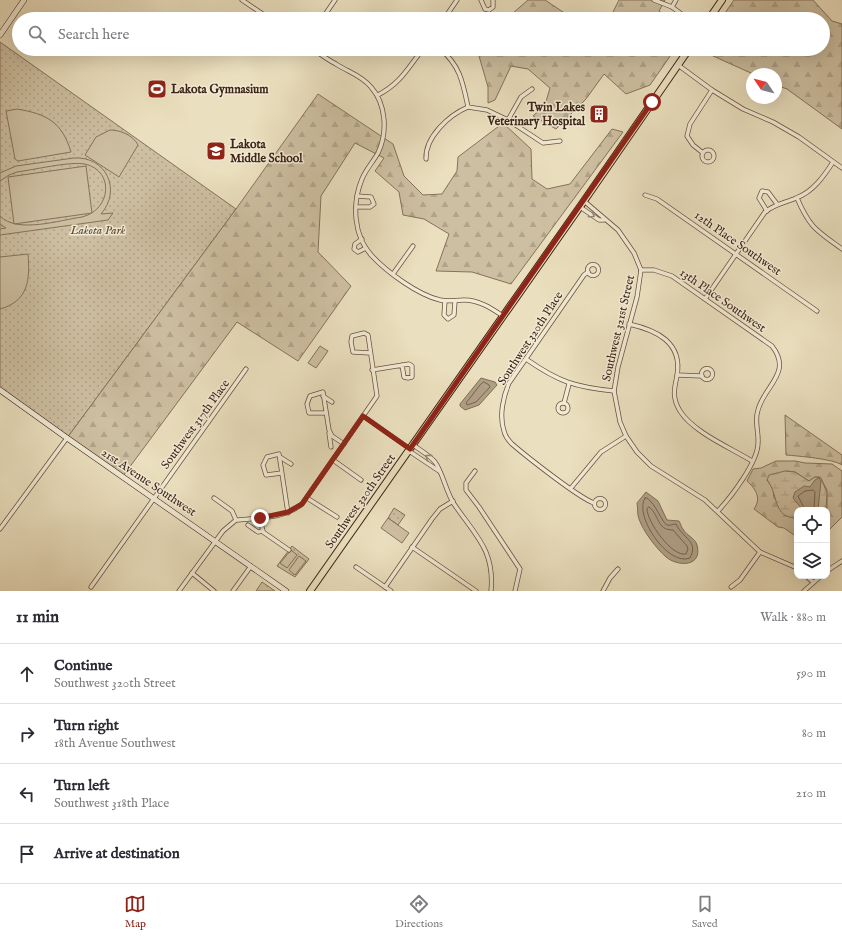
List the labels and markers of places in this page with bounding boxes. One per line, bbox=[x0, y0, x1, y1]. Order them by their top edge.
sports icon: Lakota Gymnasium bbox=[146, 78, 168, 100]
place label: Lakota Gymnasium bbox=[170, 82, 269, 98]
place label: Twin Lakes Veterinary Hospital bbox=[486, 100, 586, 130]
building icon: Twin Lakes Veterinary Hospital bbox=[588, 103, 610, 125]
place label: Lakota Middle School bbox=[229, 137, 303, 166]
school or university icon: Lakota Middle School bbox=[205, 140, 227, 162]

